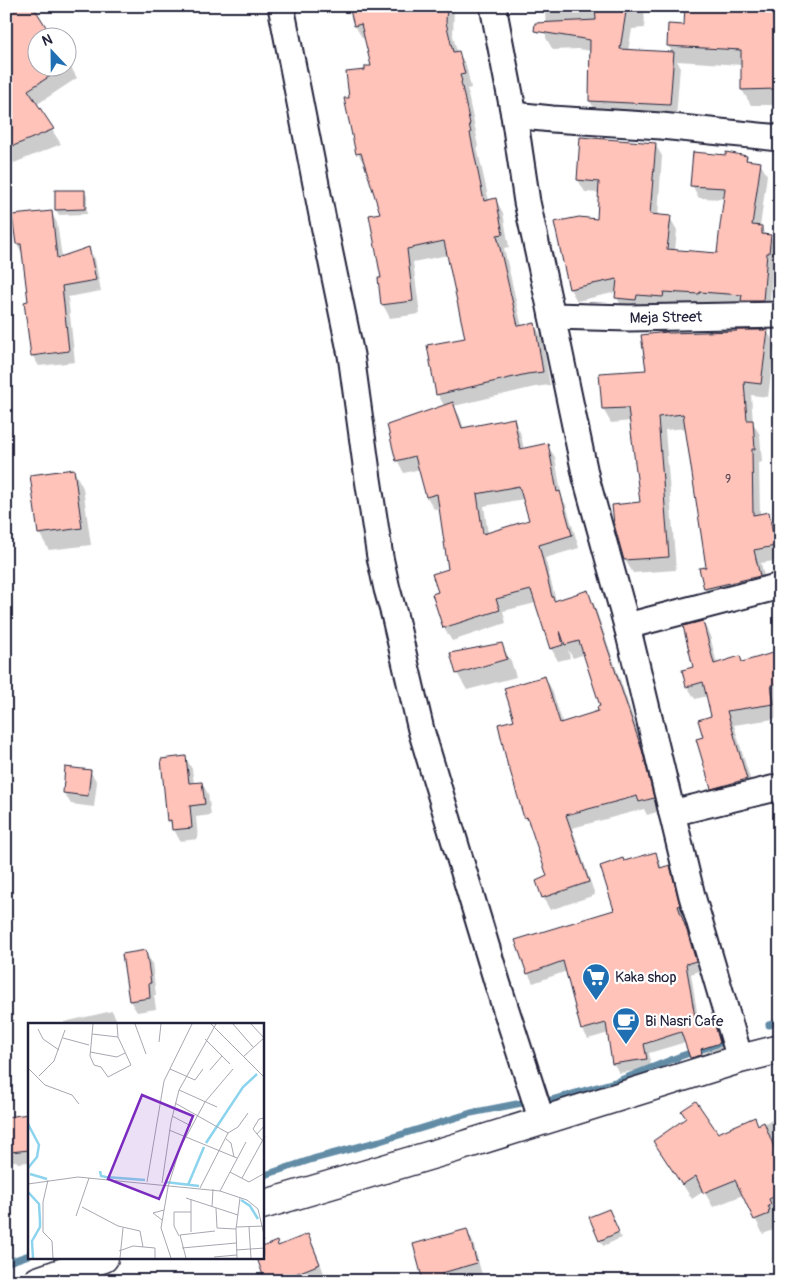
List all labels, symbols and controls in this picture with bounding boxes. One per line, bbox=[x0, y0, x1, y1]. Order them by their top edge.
north arrow bbox=[28, 28, 78, 78]
text: N bbox=[40, 31, 55, 50]
street label: Meja Street bbox=[629, 307, 703, 327]
house number: 9 bbox=[725, 472, 731, 487]
supermarket icon: Kaka shop bbox=[581, 962, 611, 1001]
place label: Kaka shop bbox=[615, 968, 677, 987]
cafe icon: Bi Nasri Cafe bbox=[611, 1006, 641, 1045]
place label: Bi Nasri Cafe bbox=[645, 1012, 724, 1031]
inset map bbox=[28, 1023, 264, 1260]

